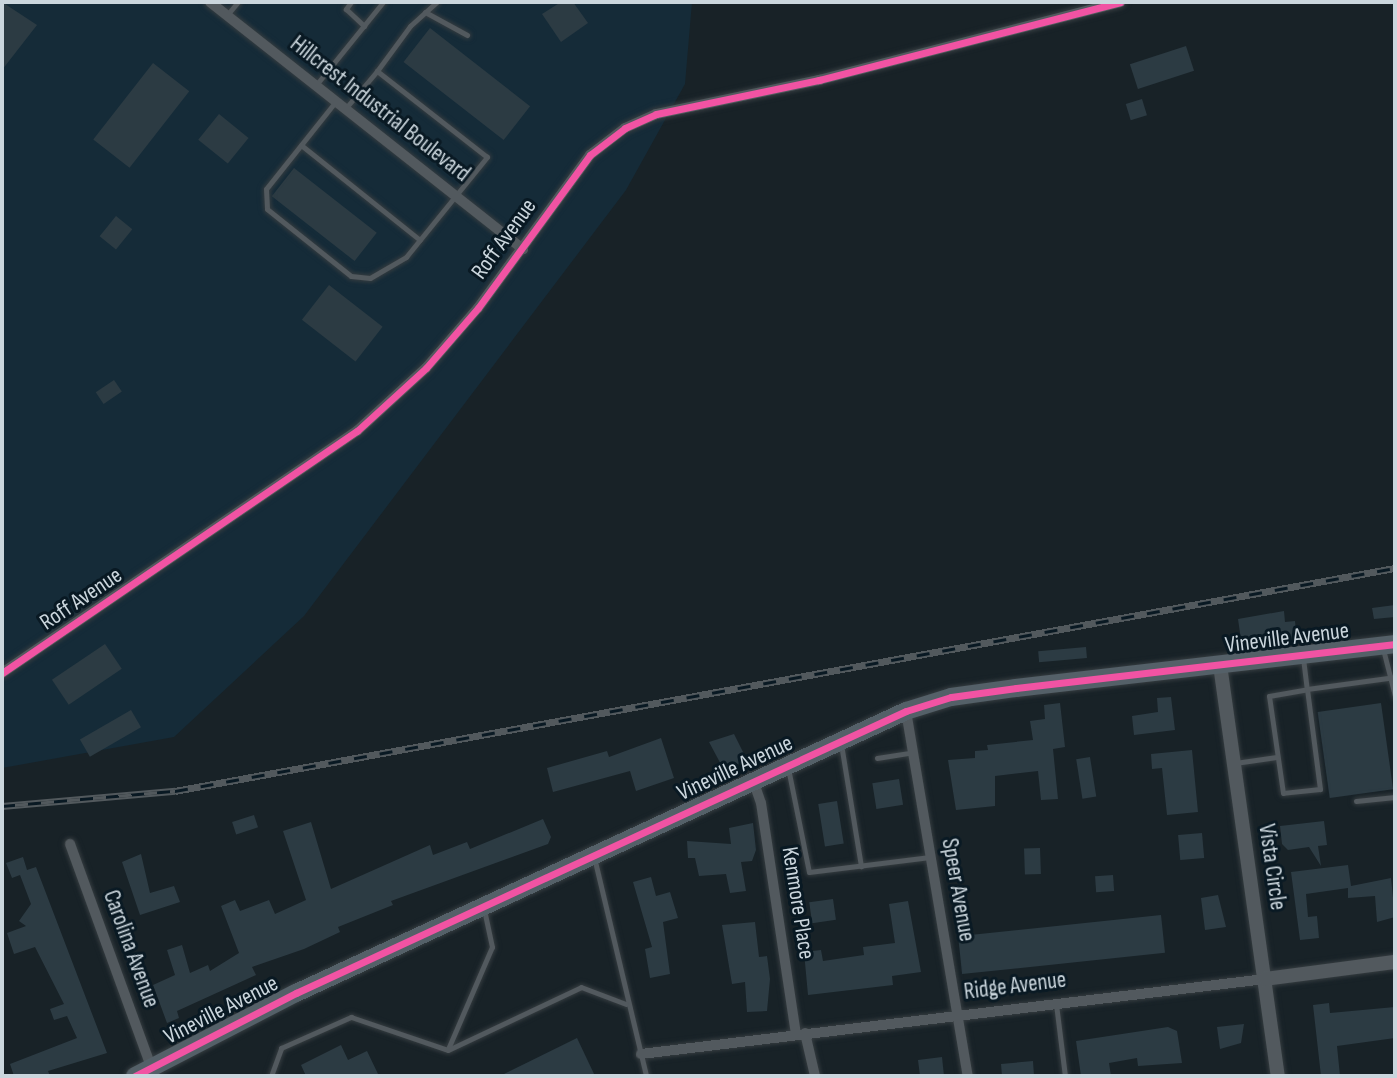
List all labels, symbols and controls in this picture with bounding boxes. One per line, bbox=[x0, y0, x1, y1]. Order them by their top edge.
street label: Hillcrest Industrial Boulevard bbox=[285, 30, 475, 188]
street label: Roff Avenue bbox=[466, 193, 542, 285]
street label: Roff Avenue bbox=[35, 562, 127, 636]
street label: Vineville Avenue bbox=[1224, 617, 1350, 659]
street label: Vineville Avenue bbox=[673, 729, 797, 807]
street label: Vista Circle bbox=[1252, 822, 1292, 912]
street label: Speer Avenue bbox=[935, 836, 981, 944]
street label: Kenmore Place bbox=[775, 845, 821, 961]
street label: Carolina Avenue bbox=[97, 886, 165, 1012]
street label: Ridge Avenue bbox=[962, 966, 1068, 1006]
street label: Vineville Avenue bbox=[159, 969, 283, 1051]

